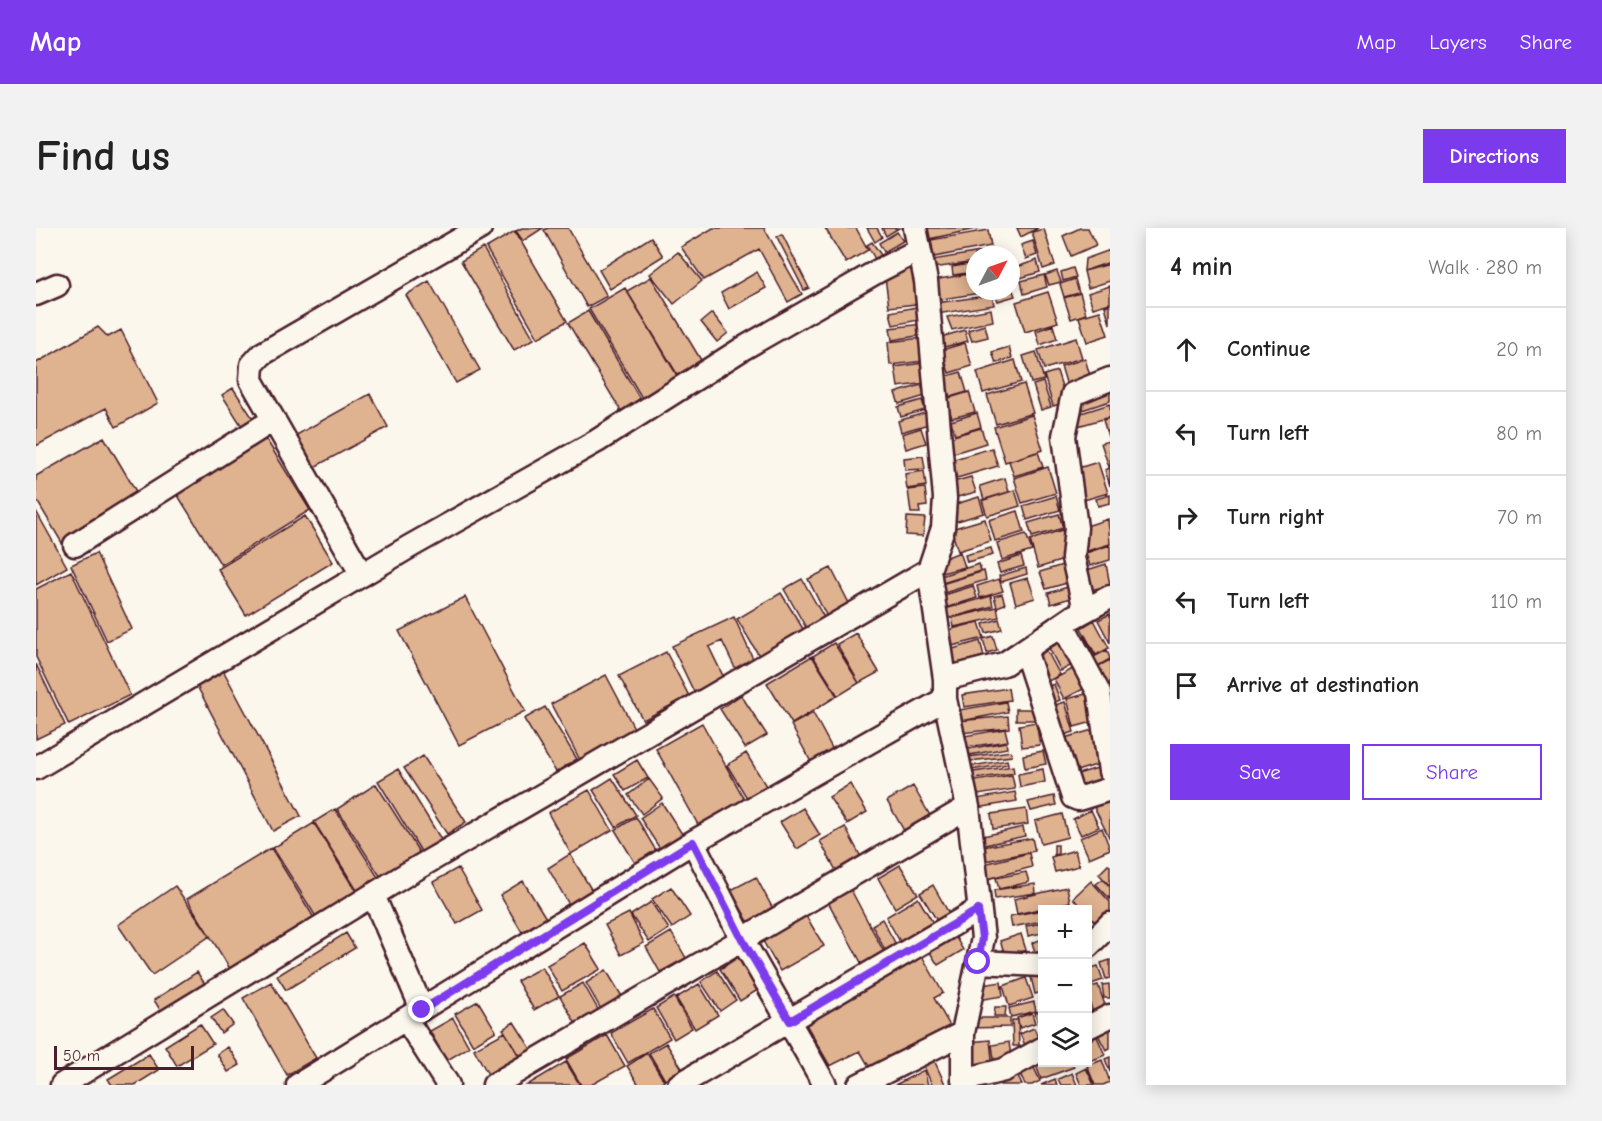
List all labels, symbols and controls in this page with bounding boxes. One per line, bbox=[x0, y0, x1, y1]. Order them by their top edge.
text: Map bbox=[30, 26, 81, 58]
text: Map bbox=[1357, 30, 1396, 54]
text: Layers bbox=[1429, 30, 1487, 54]
text: Share bbox=[1520, 30, 1572, 54]
button: Directions bbox=[1423, 129, 1566, 183]
text: Find us bbox=[36, 132, 170, 181]
north arrow bbox=[966, 246, 1020, 300]
text: 4 min bbox=[1170, 252, 1233, 282]
text: Walk · 280 m bbox=[1429, 256, 1542, 279]
icon: ahead bbox=[1170, 333, 1203, 366]
text: Continue bbox=[1227, 336, 1310, 362]
text: 20 m bbox=[1496, 338, 1542, 361]
icon: left bbox=[1170, 417, 1203, 450]
text: Turn left bbox=[1227, 420, 1309, 446]
text: 80 m bbox=[1496, 422, 1542, 445]
icon: right bbox=[1170, 501, 1203, 534]
text: Turn right bbox=[1227, 504, 1324, 530]
text: 70 m bbox=[1497, 506, 1542, 529]
icon: left bbox=[1170, 585, 1203, 618]
text: Turn left bbox=[1227, 588, 1309, 614]
text: 110 m bbox=[1491, 590, 1542, 613]
icon: arrive bbox=[1170, 669, 1203, 702]
text: Arrive at destination bbox=[1227, 672, 1419, 698]
button: Save bbox=[1170, 744, 1350, 800]
button: Share bbox=[1362, 744, 1542, 800]
map controls bbox=[1038, 905, 1092, 1067]
button: + bbox=[1038, 905, 1092, 959]
route start bbox=[964, 948, 990, 974]
button: − bbox=[1038, 959, 1092, 1013]
route end bbox=[408, 996, 434, 1022]
button: layers bbox=[1038, 1013, 1092, 1067]
scale bar bbox=[54, 1043, 194, 1070]
text: 50 m bbox=[63, 1047, 100, 1065]

